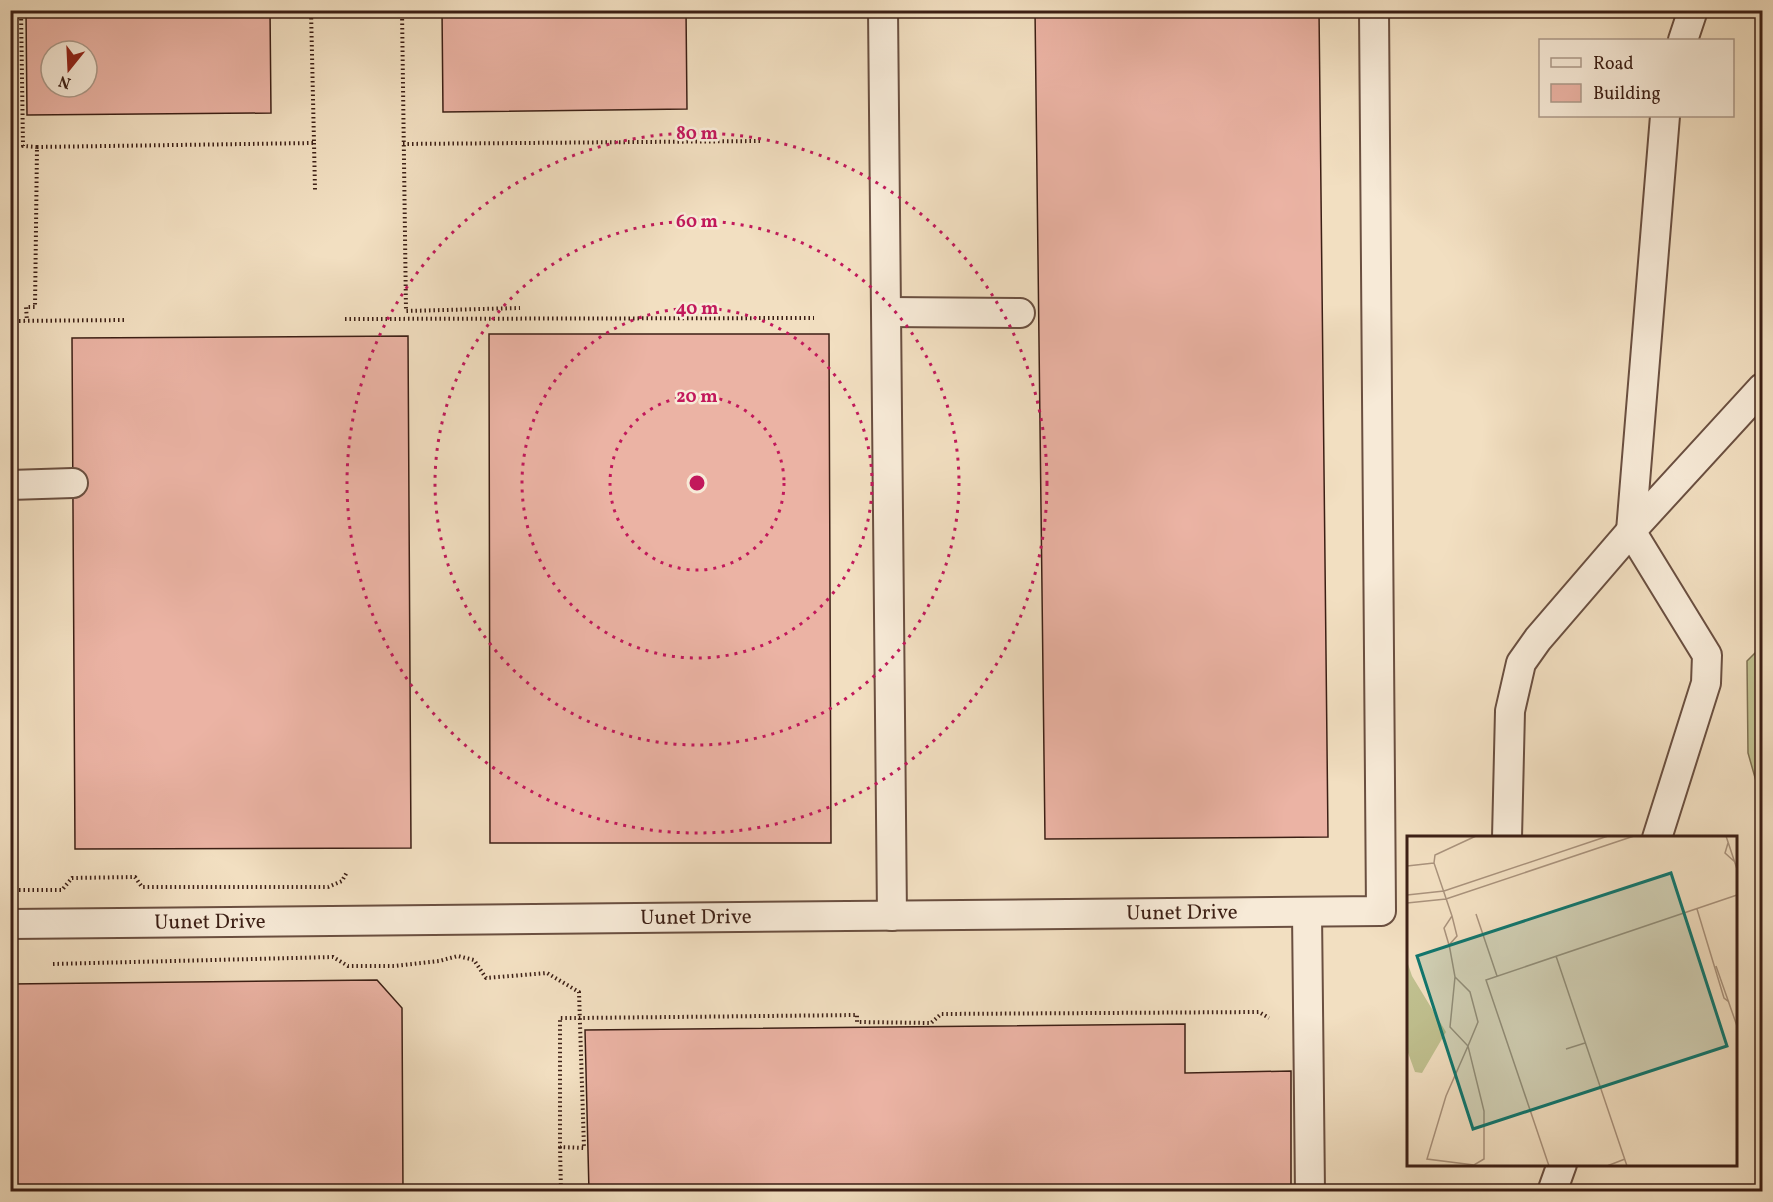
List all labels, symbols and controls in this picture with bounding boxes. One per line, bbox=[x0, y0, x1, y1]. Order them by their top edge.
north arrow bbox=[39, 39, 99, 99]
legend bbox=[1539, 39, 1734, 117]
text: Road bbox=[1593, 52, 1634, 77]
text: N bbox=[56, 69, 74, 94]
text: Building bbox=[1593, 82, 1661, 107]
text: 80 m bbox=[676, 122, 718, 147]
text: 60 m bbox=[676, 210, 718, 235]
text: 40 m bbox=[676, 297, 718, 322]
text: 20 m bbox=[676, 385, 718, 410]
centre of rings bbox=[687, 473, 707, 493]
inset map bbox=[1407, 836, 1737, 1166]
street label: Uunet Drive bbox=[1126, 898, 1238, 928]
street label: Uunet Drive bbox=[640, 902, 752, 933]
street label: Uunet Drive bbox=[154, 907, 266, 937]

